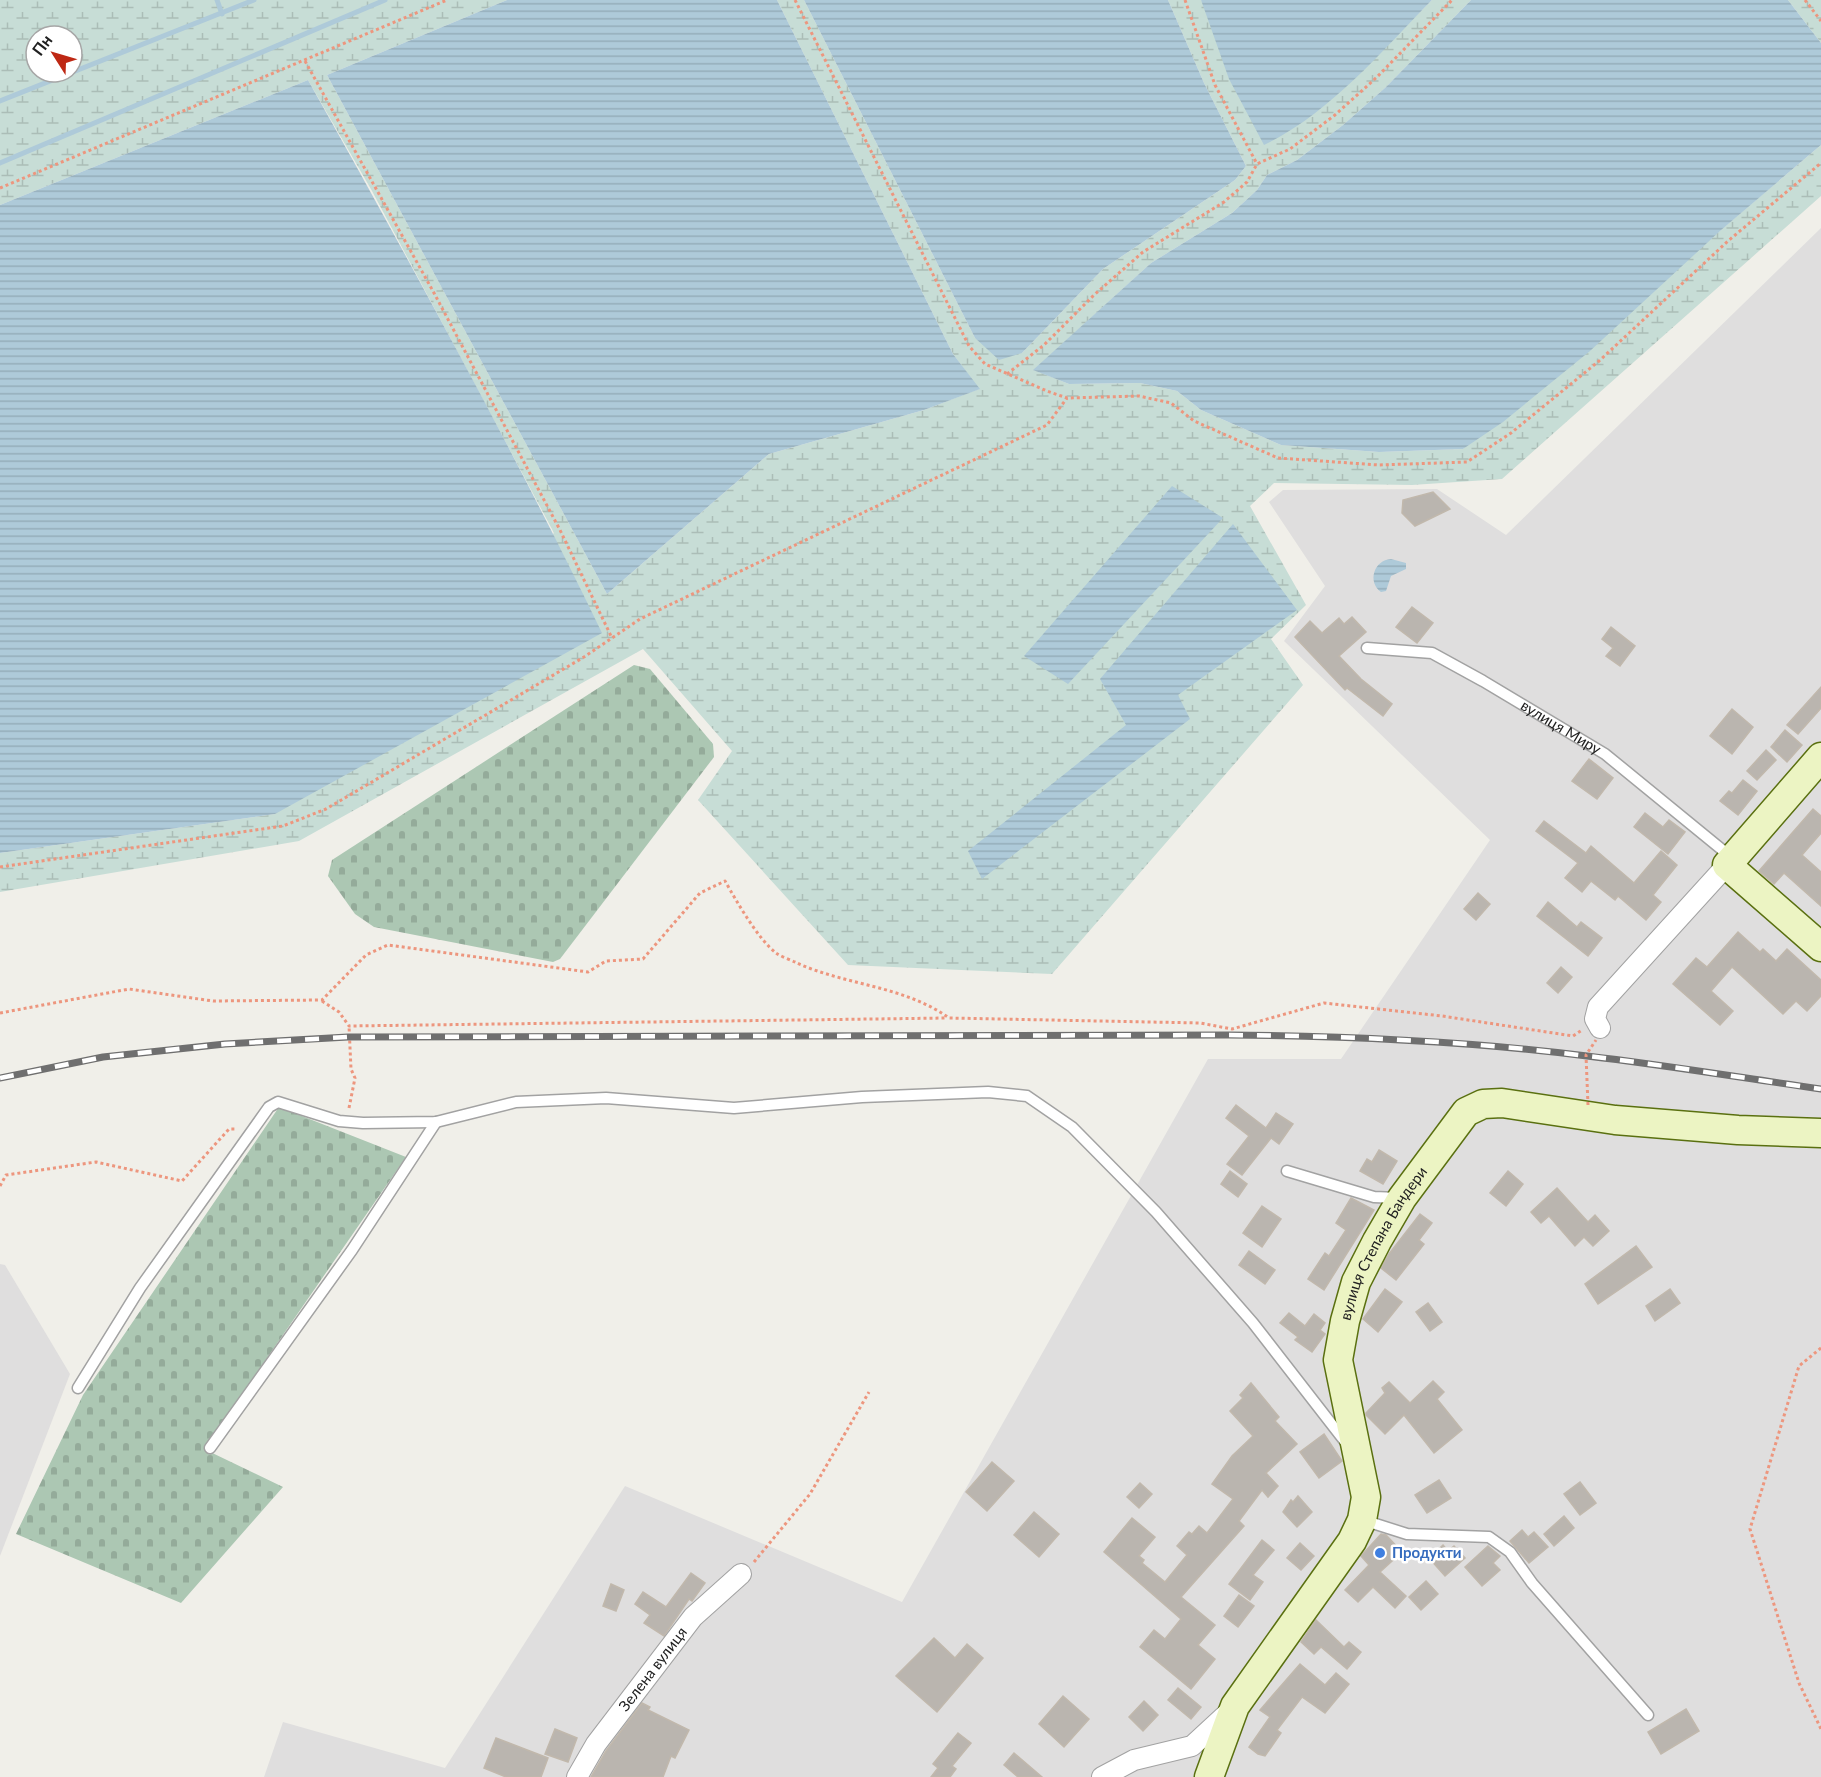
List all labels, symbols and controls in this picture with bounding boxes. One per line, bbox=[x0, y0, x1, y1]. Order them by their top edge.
north arrow bbox=[24, 24, 84, 84]
text: Пн bbox=[28, 31, 56, 59]
street label: вулиця Миру bbox=[1518, 696, 1605, 758]
street label: вулиця Степана Бандери bbox=[1336, 1163, 1430, 1322]
place label: Продукти bbox=[1392, 1543, 1462, 1561]
marker: Продукти bbox=[1373, 1546, 1387, 1560]
street label: Зелена вулиця bbox=[614, 1623, 690, 1714]

